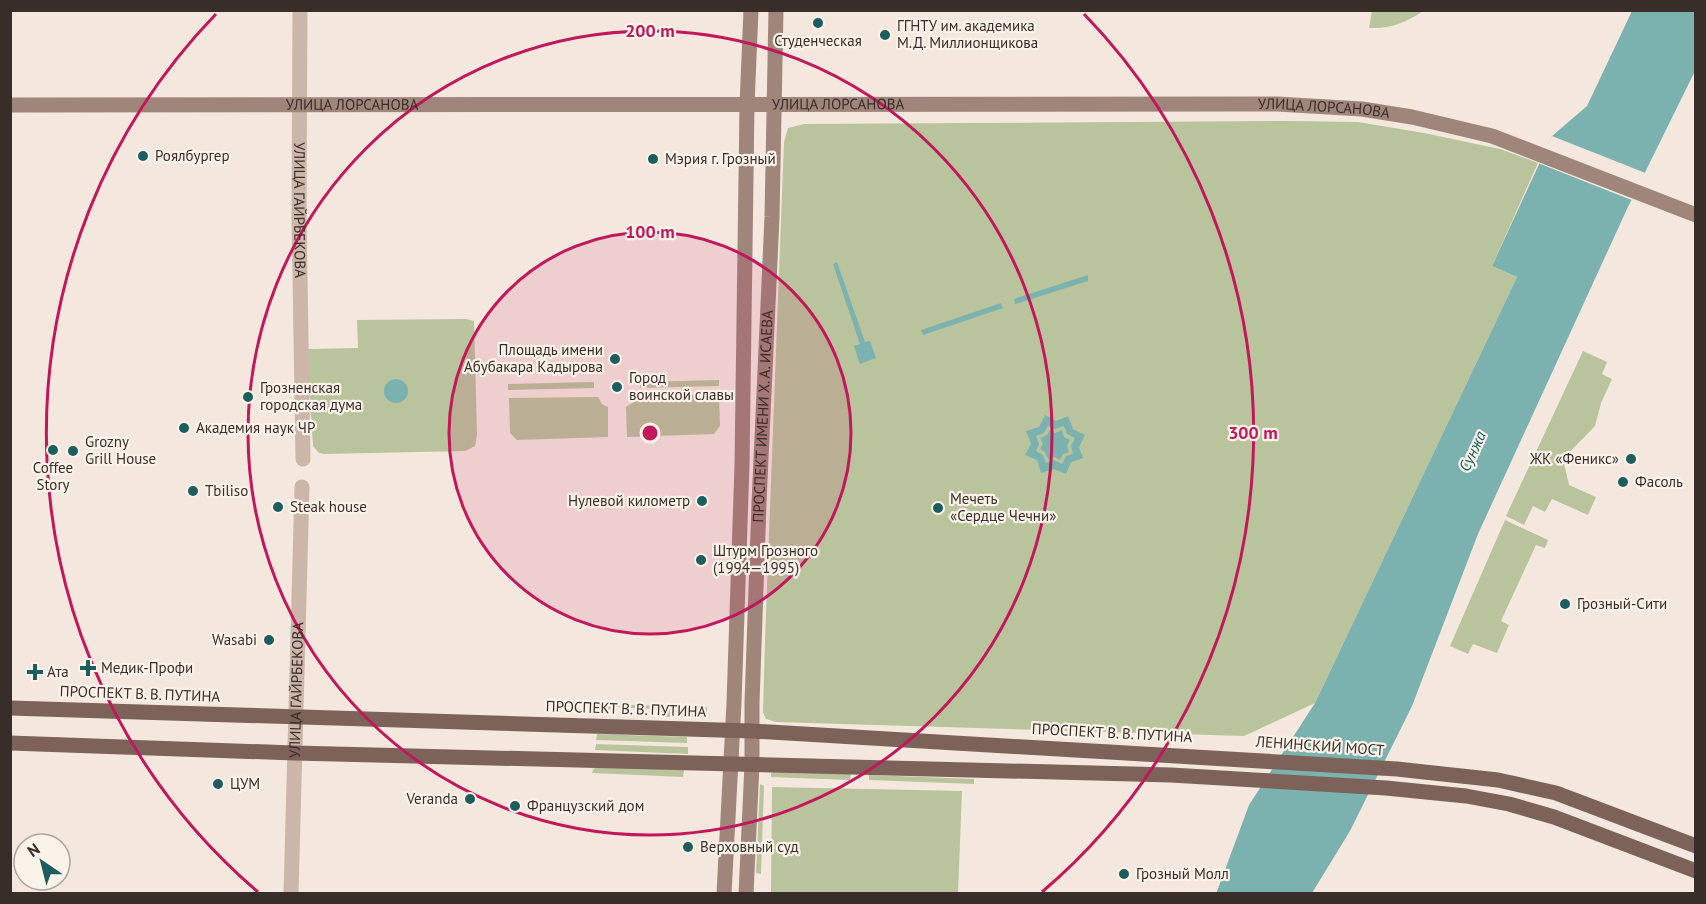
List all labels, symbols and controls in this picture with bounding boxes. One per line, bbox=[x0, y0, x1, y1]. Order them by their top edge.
marker: Студенческая bbox=[811, 16, 825, 30]
place label: ГГНТУ им. академика М.Д. Миллионщикова bbox=[897, 16, 1038, 52]
text: 200 m bbox=[625, 19, 675, 42]
marker: ГГНТУ им. академика М.Д. Миллионщикова bbox=[878, 28, 892, 42]
place label: Студенческая bbox=[774, 31, 862, 50]
street label: УЛИЦА ЛОРСАНОВА bbox=[772, 94, 904, 113]
street label: УЛИЦА ЛОРСАНОВА bbox=[1258, 94, 1392, 122]
street label: УЛИЦА ЛОРСАНОВА bbox=[286, 95, 418, 114]
street label: УЛИЦА ГАЙРБЕКОВА bbox=[290, 142, 310, 278]
place label: Роялбургер bbox=[155, 146, 230, 165]
marker: Роялбургер bbox=[136, 149, 150, 163]
place label: Мэрия г. Грозный bbox=[665, 149, 776, 168]
marker: Мэрия г. Грозный bbox=[646, 152, 660, 166]
text: 100 m bbox=[625, 220, 675, 243]
street label: ПРОСПЕКТ ИМЕНИ Х. А. ИСАЕВА bbox=[748, 310, 777, 523]
place label: Площадь имени Абубакара Кадырова bbox=[464, 340, 603, 376]
marker: Площадь имени Абубакара Кадырова bbox=[608, 352, 622, 366]
place label: Город воинской славы bbox=[629, 368, 734, 404]
place label: Грозненская городская дума bbox=[260, 378, 362, 414]
marker: Город воинской славы bbox=[610, 380, 624, 394]
marker: Грозненская городская дума bbox=[241, 390, 255, 404]
place label: Академия наук ЧР bbox=[196, 418, 315, 437]
marker: Академия наук ЧР bbox=[177, 421, 191, 435]
text: 300 m bbox=[1228, 421, 1278, 444]
centre of rings bbox=[640, 423, 660, 443]
water label: Сунжа bbox=[1454, 427, 1490, 474]
place label: Grozny Grill House bbox=[85, 432, 156, 468]
marker: Coffee Story bbox=[46, 443, 60, 457]
marker: Grozny Grill House bbox=[66, 444, 80, 458]
place label: ЖК «Феникс» bbox=[1529, 449, 1619, 468]
marker: ЖК «Феникс» bbox=[1624, 452, 1638, 466]
place label: Coffee Story bbox=[33, 458, 73, 494]
place label: Фасоль bbox=[1635, 472, 1683, 491]
marker: Фасоль bbox=[1616, 475, 1630, 489]
place label: Tbiliso bbox=[205, 481, 248, 500]
marker: Tbiliso bbox=[186, 484, 200, 498]
place label: Мечеть «Сердце Чечни» bbox=[950, 489, 1056, 525]
place label: Нулевой километр bbox=[568, 491, 690, 510]
marker: Нулевой километр bbox=[695, 494, 709, 508]
place label: Steak house bbox=[290, 497, 367, 516]
marker: Steak house bbox=[271, 500, 285, 514]
marker: Мечеть «Сердце Чечни» bbox=[931, 501, 945, 515]
place label: Штурм Грозного (1994—1995) bbox=[713, 541, 818, 577]
marker: Штурм Грозного (1994—1995) bbox=[694, 553, 708, 567]
place label: Грозный-Сити bbox=[1577, 594, 1667, 613]
marker: Грозный-Сити bbox=[1558, 597, 1572, 611]
street label: УЛИЦА ГАЙРБЕКОВА bbox=[285, 622, 307, 758]
place label: Wasabi bbox=[212, 630, 257, 649]
marker: Wasabi bbox=[262, 633, 276, 647]
place label: Медик-Профи bbox=[101, 658, 193, 677]
marker: Медик-Профи bbox=[79, 659, 97, 677]
place label: Ата bbox=[47, 662, 69, 681]
marker: Ата bbox=[28, 665, 42, 679]
street label: ПРОСПЕКТ В. В. ПУТИНА bbox=[59, 681, 221, 706]
street label: ПРОСПЕКТ В. В. ПУТИНА bbox=[545, 696, 707, 721]
street label: ПРОСПЕКТ В. В. ПУТИНА bbox=[1031, 719, 1193, 746]
street label: ЛЕНИНСКИЙ МОСТ bbox=[1254, 731, 1386, 760]
place label: ЦУМ bbox=[230, 774, 260, 793]
marker: ЦУМ bbox=[211, 777, 225, 791]
place label: Veranda bbox=[405, 789, 458, 808]
marker: Veranda bbox=[463, 792, 477, 806]
place label: Французский дом bbox=[527, 796, 644, 815]
marker: Французский дом bbox=[508, 799, 522, 813]
north arrow bbox=[12, 832, 72, 892]
place label: Верховный суд bbox=[700, 837, 799, 856]
text: N bbox=[23, 839, 43, 861]
marker: Верховный суд bbox=[681, 840, 695, 854]
place label: Грозный Молл bbox=[1136, 864, 1229, 883]
marker: Грозный Молл bbox=[1117, 867, 1131, 881]

